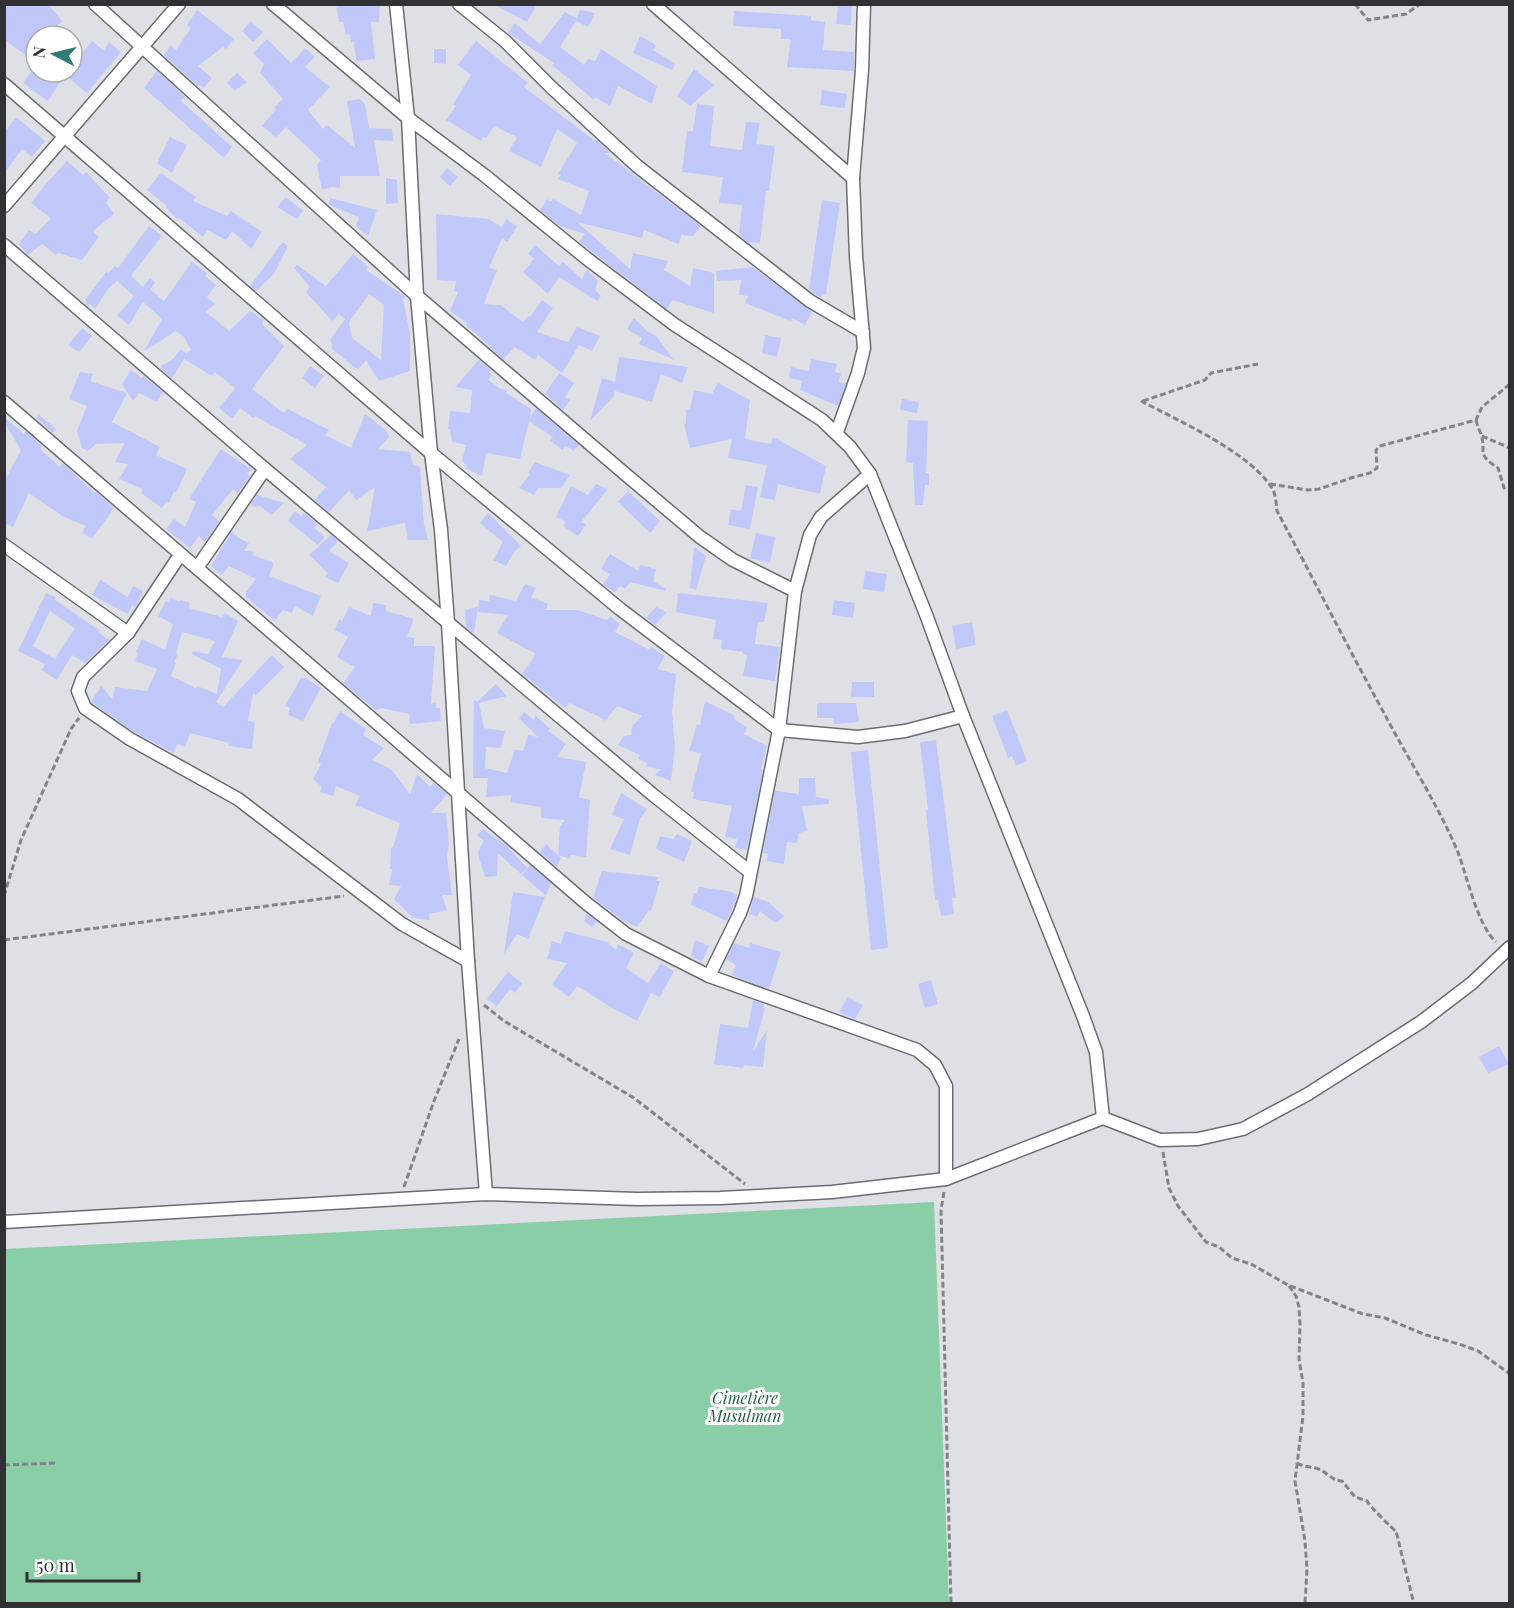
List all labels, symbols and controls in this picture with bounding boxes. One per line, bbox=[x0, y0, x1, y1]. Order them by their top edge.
north arrow bbox=[24, 24, 84, 84]
text: N bbox=[27, 45, 50, 59]
park label: Cimetière Musulman bbox=[707, 1387, 782, 1426]
scale bar bbox=[27, 1545, 140, 1583]
text: 50 m bbox=[36, 1553, 75, 1577]

